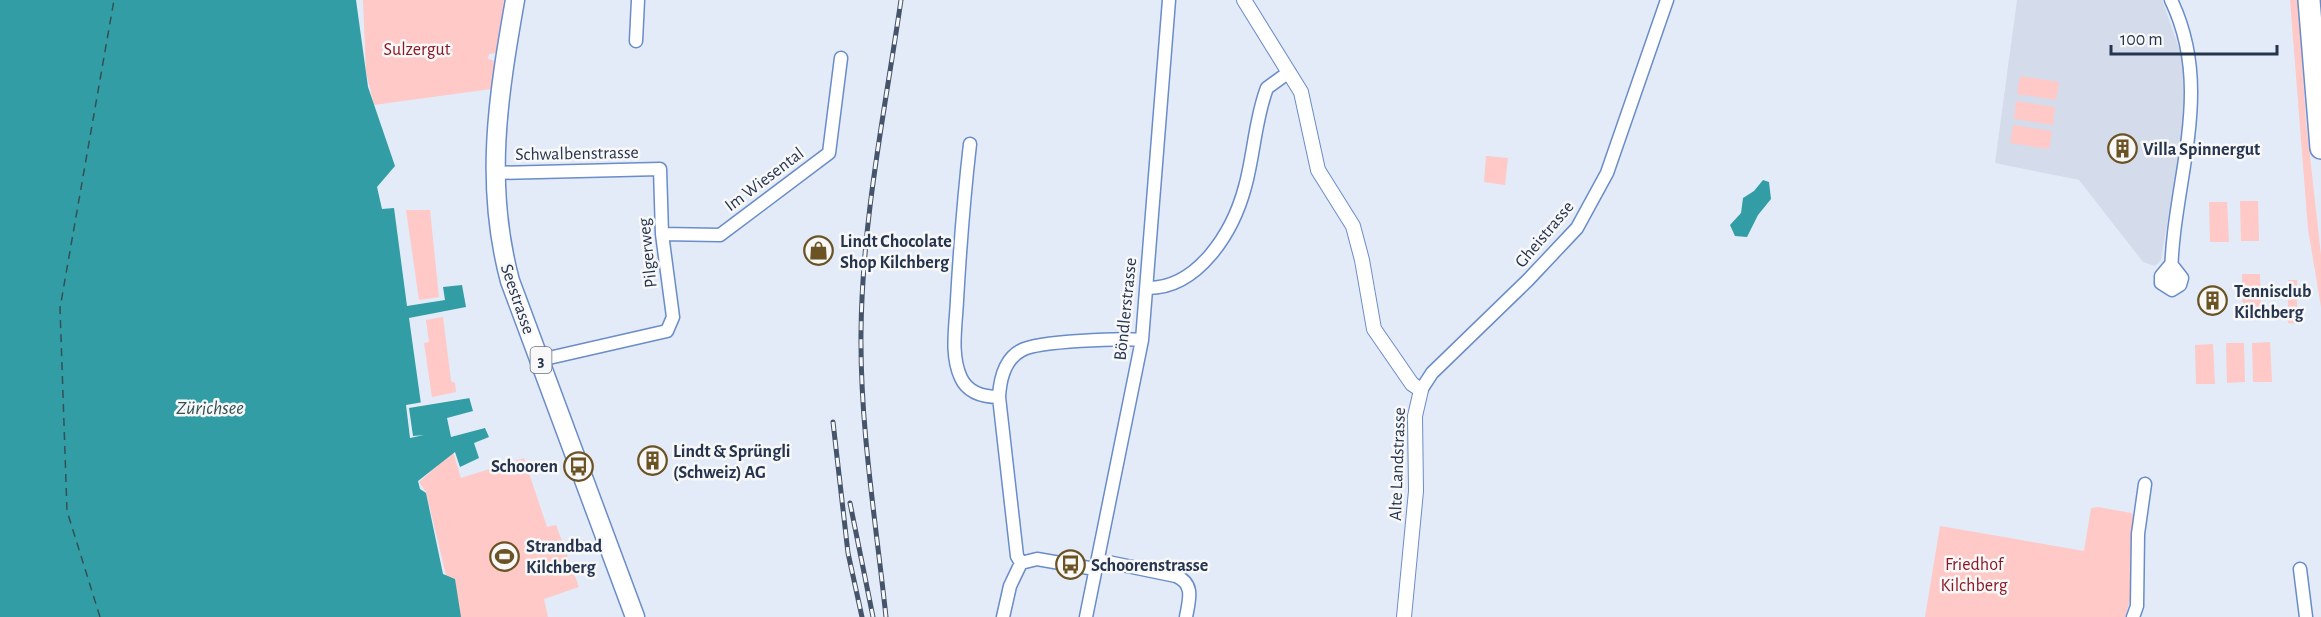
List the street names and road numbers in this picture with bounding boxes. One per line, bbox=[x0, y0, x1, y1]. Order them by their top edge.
street label: Schwalbenstrasse bbox=[515, 144, 639, 164]
street label: Im Wiesental bbox=[722, 144, 807, 215]
street label: Gheistrasse bbox=[1512, 198, 1578, 271]
street label: Pilgerweg bbox=[635, 217, 661, 289]
street label: Böndlerstrasse bbox=[1112, 257, 1140, 361]
street label: Seestrasse bbox=[497, 262, 537, 337]
road number: 3 bbox=[530, 347, 552, 373]
street label: Alte Landstrasse bbox=[1387, 407, 1409, 521]

